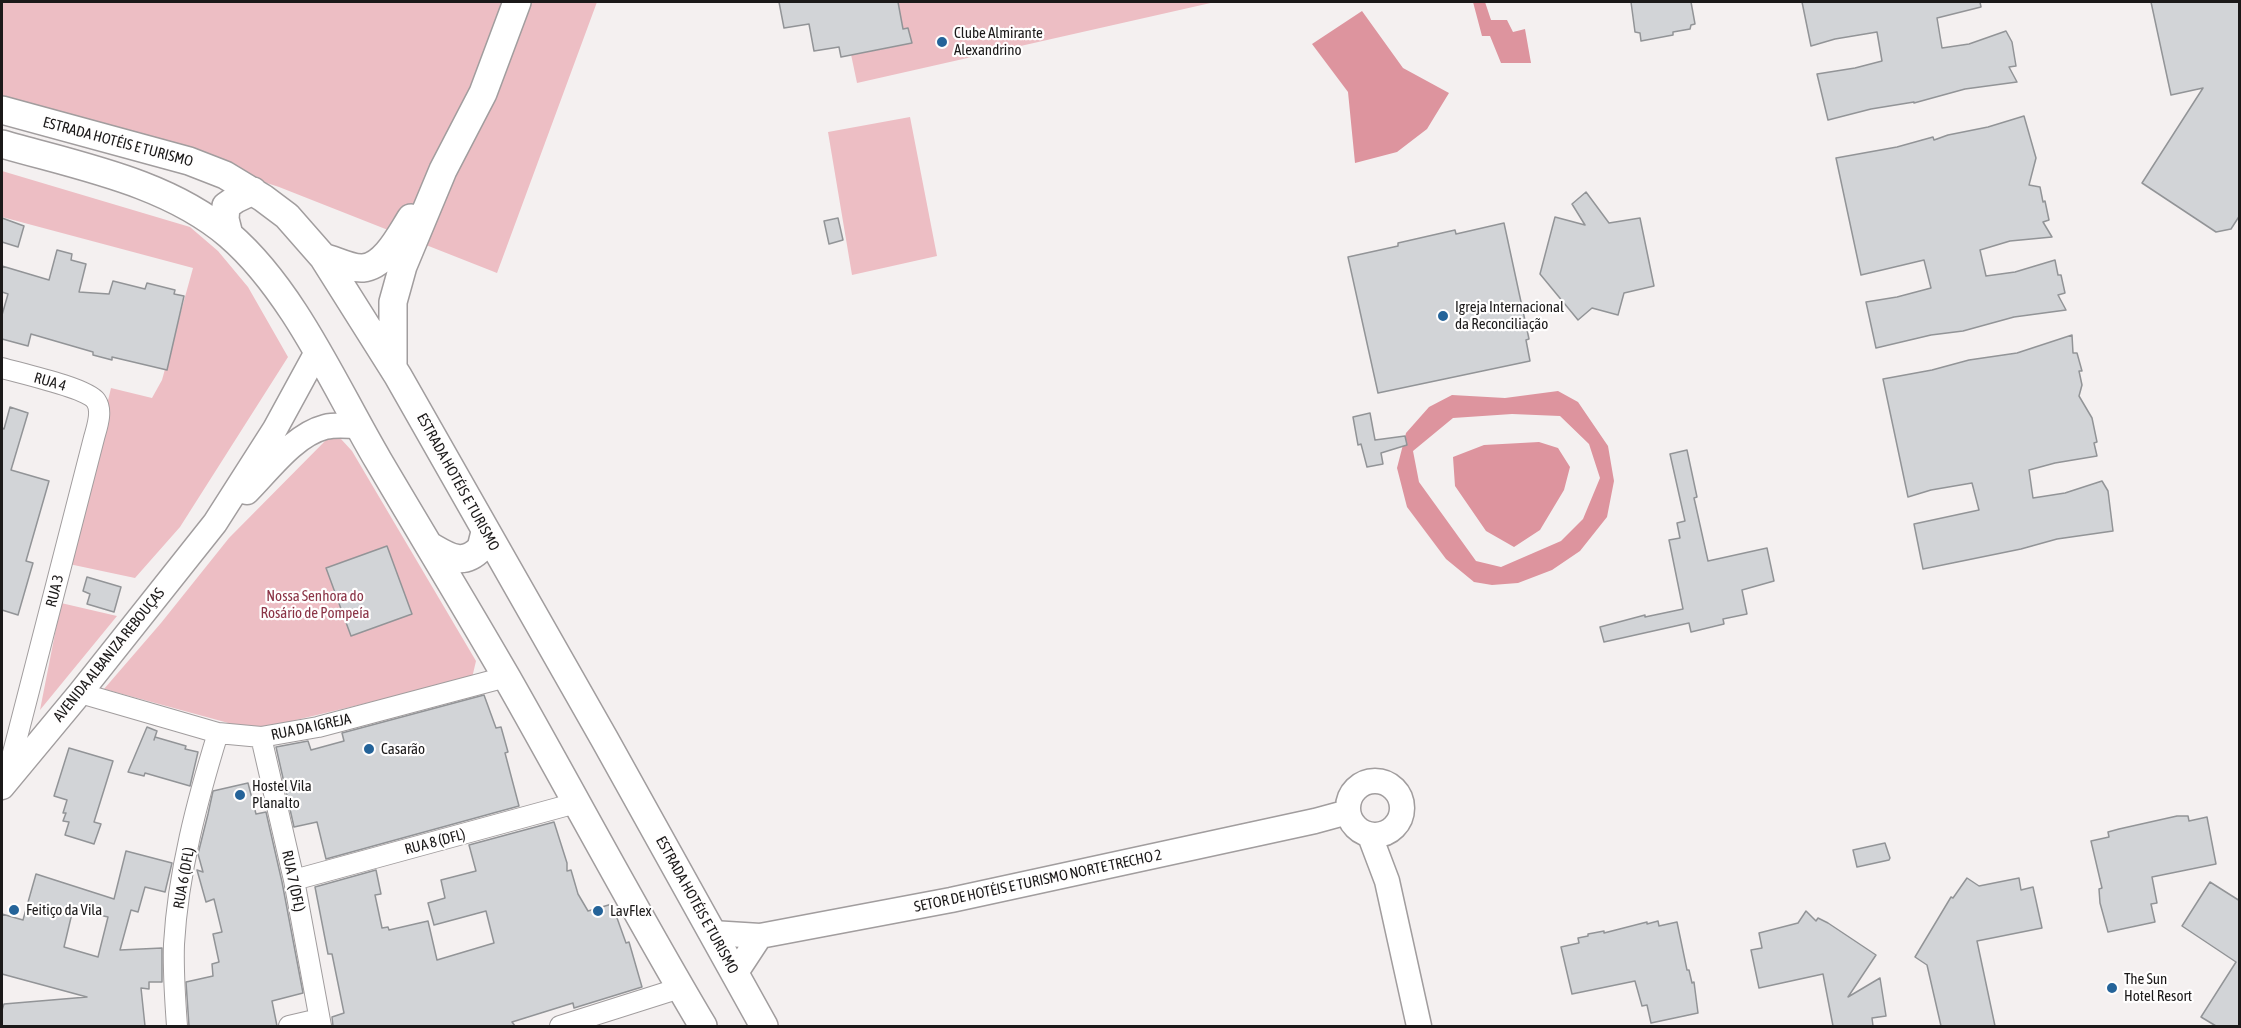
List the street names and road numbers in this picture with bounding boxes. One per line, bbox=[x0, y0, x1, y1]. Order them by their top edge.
street label: ESTRADA HOTÉIS E TURISMO bbox=[41, 113, 195, 171]
street label: RUA 4 bbox=[32, 369, 68, 395]
street label: ESTRADA HOTÉIS E TURISMO bbox=[413, 410, 503, 554]
street label: RUA 3 bbox=[42, 573, 68, 609]
street label: AVENIDA ALBANIZA REBOUÇAS bbox=[50, 585, 168, 725]
street label: RUA DA IGREJA bbox=[269, 710, 353, 744]
street label: RUA 8 (DFL) bbox=[403, 825, 467, 859]
street label: ESTRADA HOTÉIS E TURISMO bbox=[652, 833, 742, 977]
street label: RUA 6 (DFL) bbox=[170, 846, 198, 910]
street label: SETOR DE HOTÉIS E TURISMO NORTE TRECHO 2 bbox=[913, 846, 1163, 916]
street label: RUA 7 (DFL) bbox=[278, 849, 308, 913]

